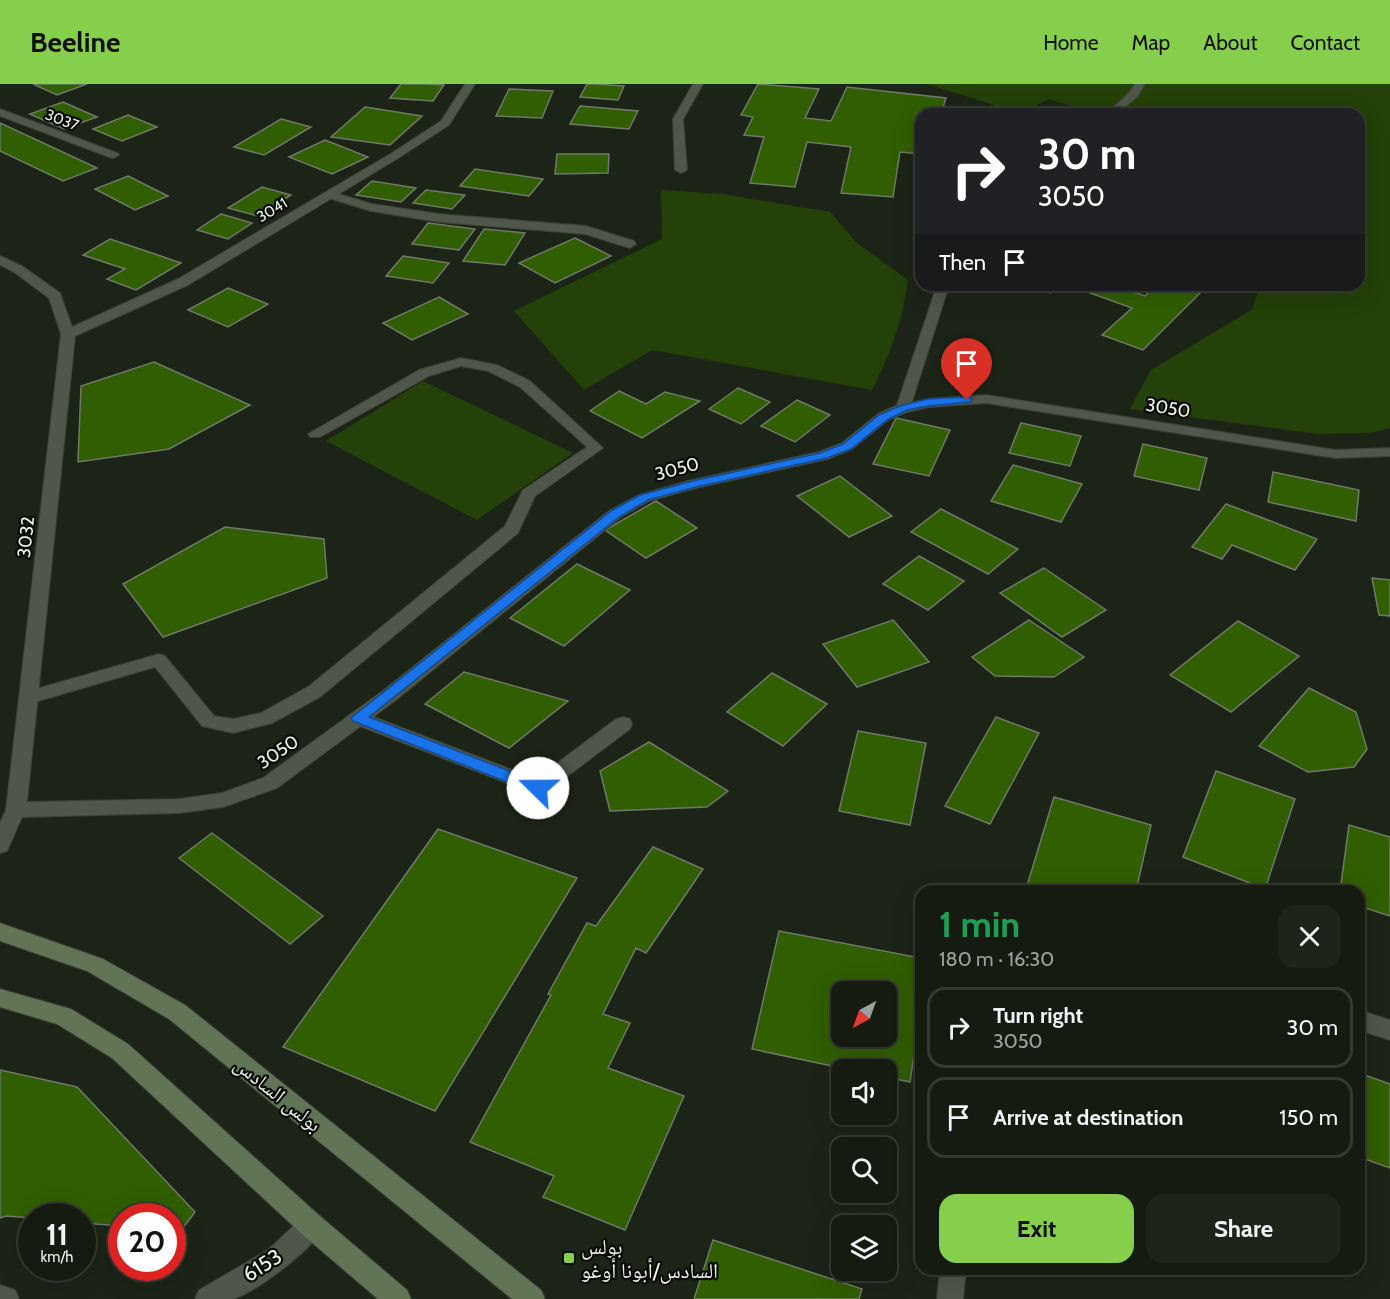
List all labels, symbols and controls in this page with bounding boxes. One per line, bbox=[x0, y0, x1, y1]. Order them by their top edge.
text: Beeline bbox=[30, 25, 120, 59]
text: Home bbox=[1043, 30, 1099, 55]
text: Map bbox=[1132, 30, 1170, 55]
text: About bbox=[1203, 30, 1257, 55]
text: Contact bbox=[1290, 30, 1360, 55]
street label: 3037 bbox=[43, 105, 82, 135]
text: 30 m bbox=[1038, 128, 1136, 180]
icon: right bbox=[939, 132, 1017, 210]
text: 3050 bbox=[1038, 180, 1105, 213]
street label: 3041 bbox=[254, 194, 290, 226]
icon: arrive bbox=[998, 246, 1031, 279]
text: Then bbox=[939, 249, 986, 276]
pin bbox=[941, 338, 992, 400]
icon: arrive bbox=[950, 347, 983, 380]
street label: 3050 bbox=[1144, 394, 1192, 422]
street label: 3050 bbox=[653, 453, 701, 485]
street label: 3032 bbox=[13, 515, 39, 559]
street label: 3050 bbox=[253, 730, 303, 774]
position arrow bbox=[506, 756, 570, 820]
text: 1 min bbox=[939, 902, 1020, 946]
button: close bbox=[1278, 905, 1341, 968]
text: 180 m · 16:30 bbox=[939, 947, 1054, 971]
north arrow bbox=[831, 981, 897, 1047]
map controls bbox=[831, 981, 897, 1281]
text: Turn right bbox=[993, 1002, 1083, 1029]
icon: right bbox=[942, 1011, 975, 1044]
text: 30 m bbox=[1286, 1014, 1338, 1041]
text: 3050 bbox=[993, 1029, 1043, 1053]
street label: بولس السادس bbox=[229, 1051, 327, 1137]
button: sound bbox=[831, 1059, 897, 1125]
icon: arrive bbox=[942, 1101, 975, 1134]
text: Arrive at destination bbox=[993, 1104, 1183, 1131]
text: 150 m bbox=[1279, 1104, 1338, 1131]
button: search bbox=[831, 1137, 897, 1203]
button: Exit bbox=[939, 1194, 1134, 1263]
button: Share bbox=[1146, 1194, 1341, 1263]
speed limit sign: 20 bbox=[108, 1203, 186, 1281]
button: layers bbox=[831, 1215, 897, 1281]
text: 11 bbox=[46, 1216, 68, 1253]
place label: بولس السادس/أبونا أوغو bbox=[581, 1234, 718, 1284]
street label: 6153 bbox=[238, 1243, 286, 1287]
text: km/h bbox=[41, 1248, 73, 1266]
marker: بولس السادس/أبونا أوغو bbox=[562, 1251, 576, 1265]

